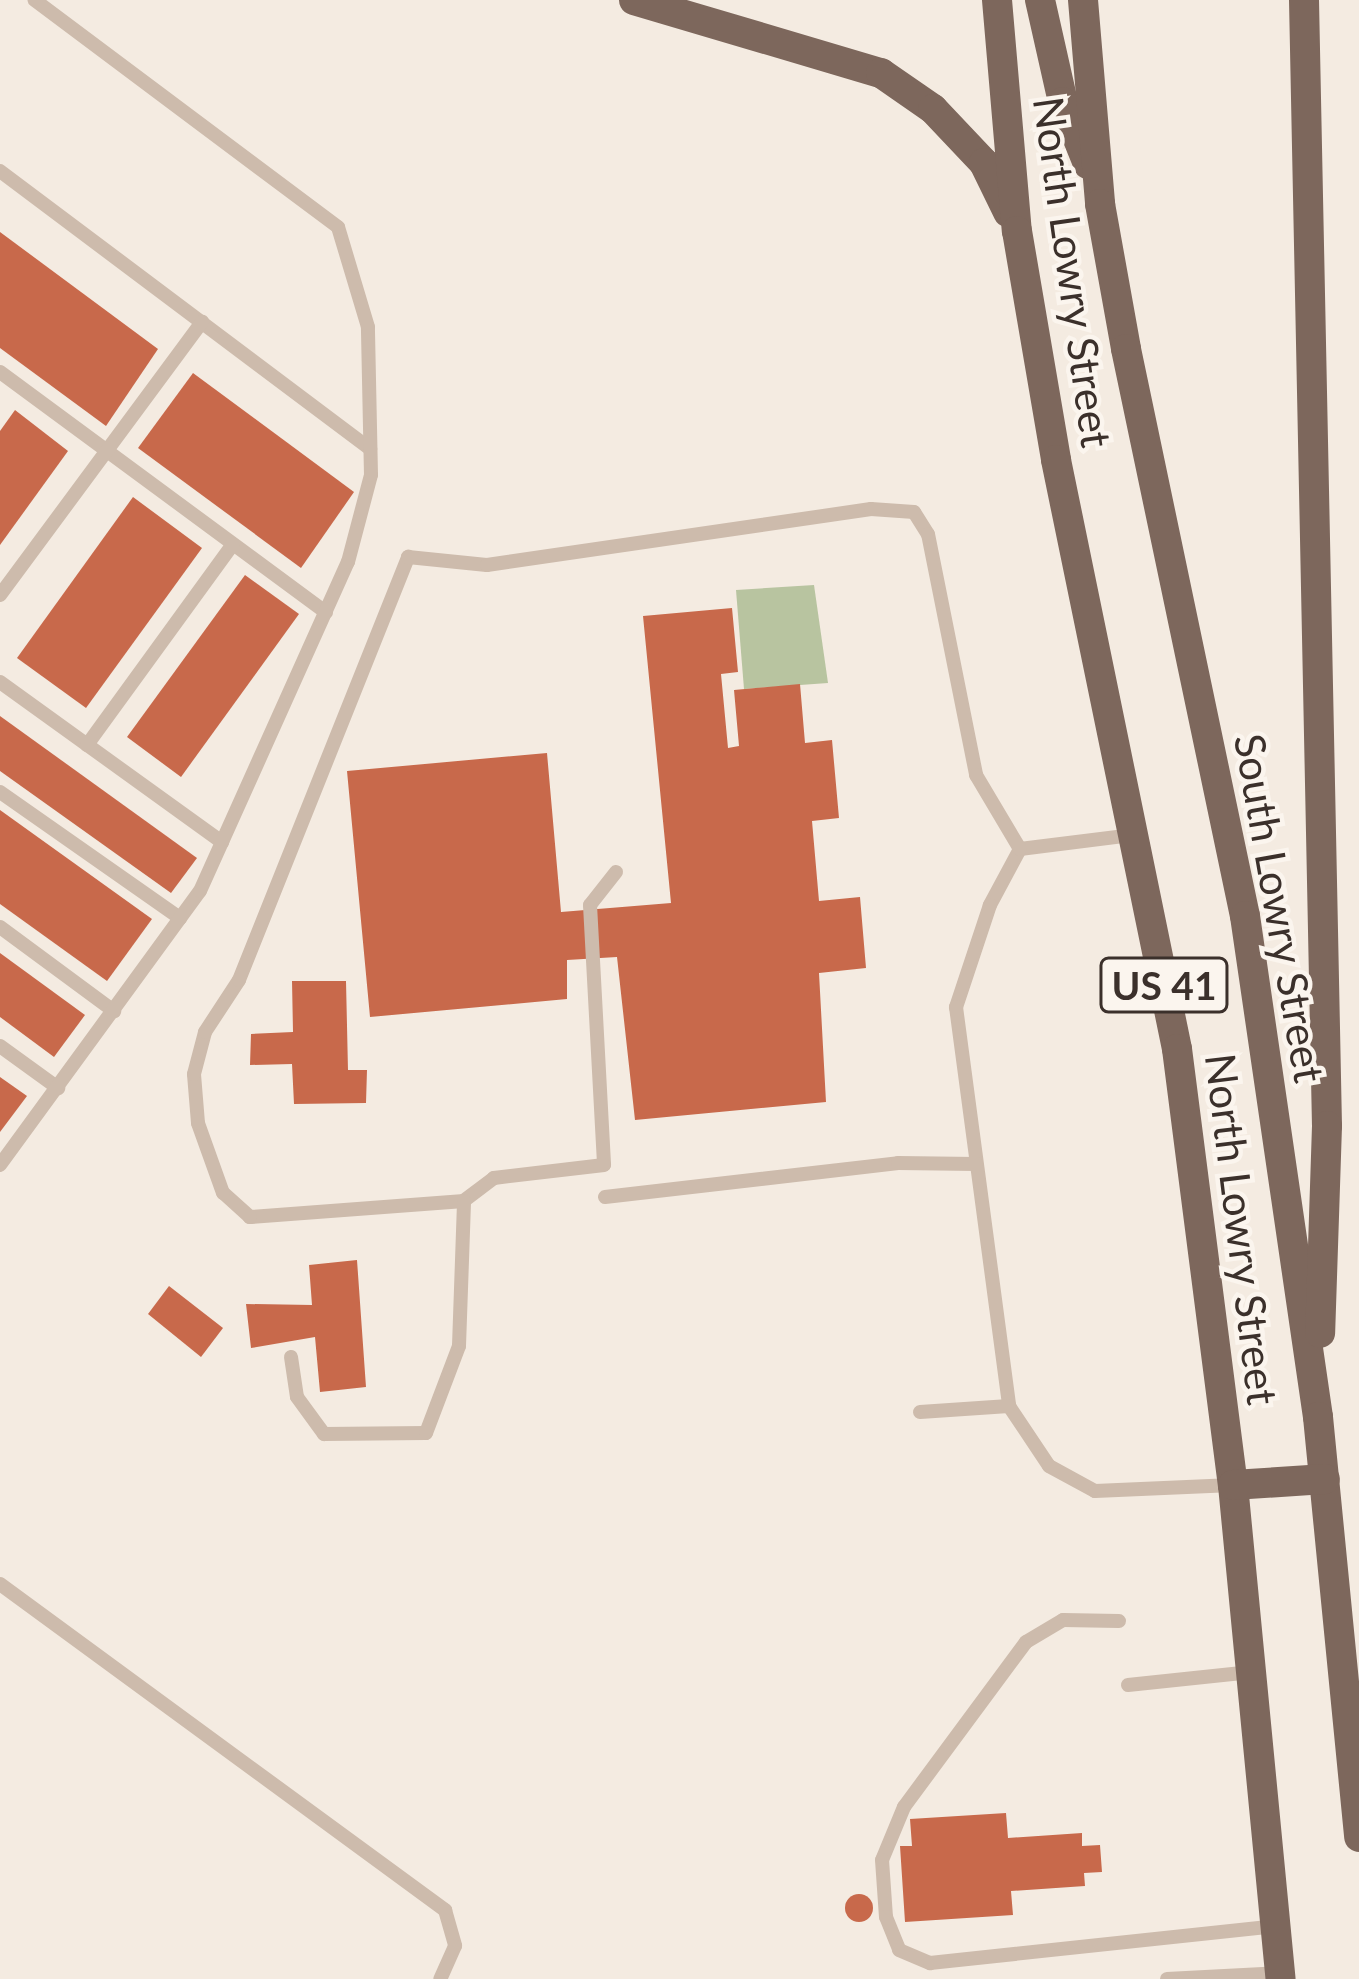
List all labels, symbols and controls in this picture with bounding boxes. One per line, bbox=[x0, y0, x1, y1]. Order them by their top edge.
street label: North Lowry Street bbox=[1023, 93, 1123, 451]
street label: South Lowry Street bbox=[1224, 729, 1336, 1087]
road number: US 41 bbox=[1098, 952, 1230, 1018]
street label: North Lowry Street bbox=[1195, 1050, 1289, 1408]

